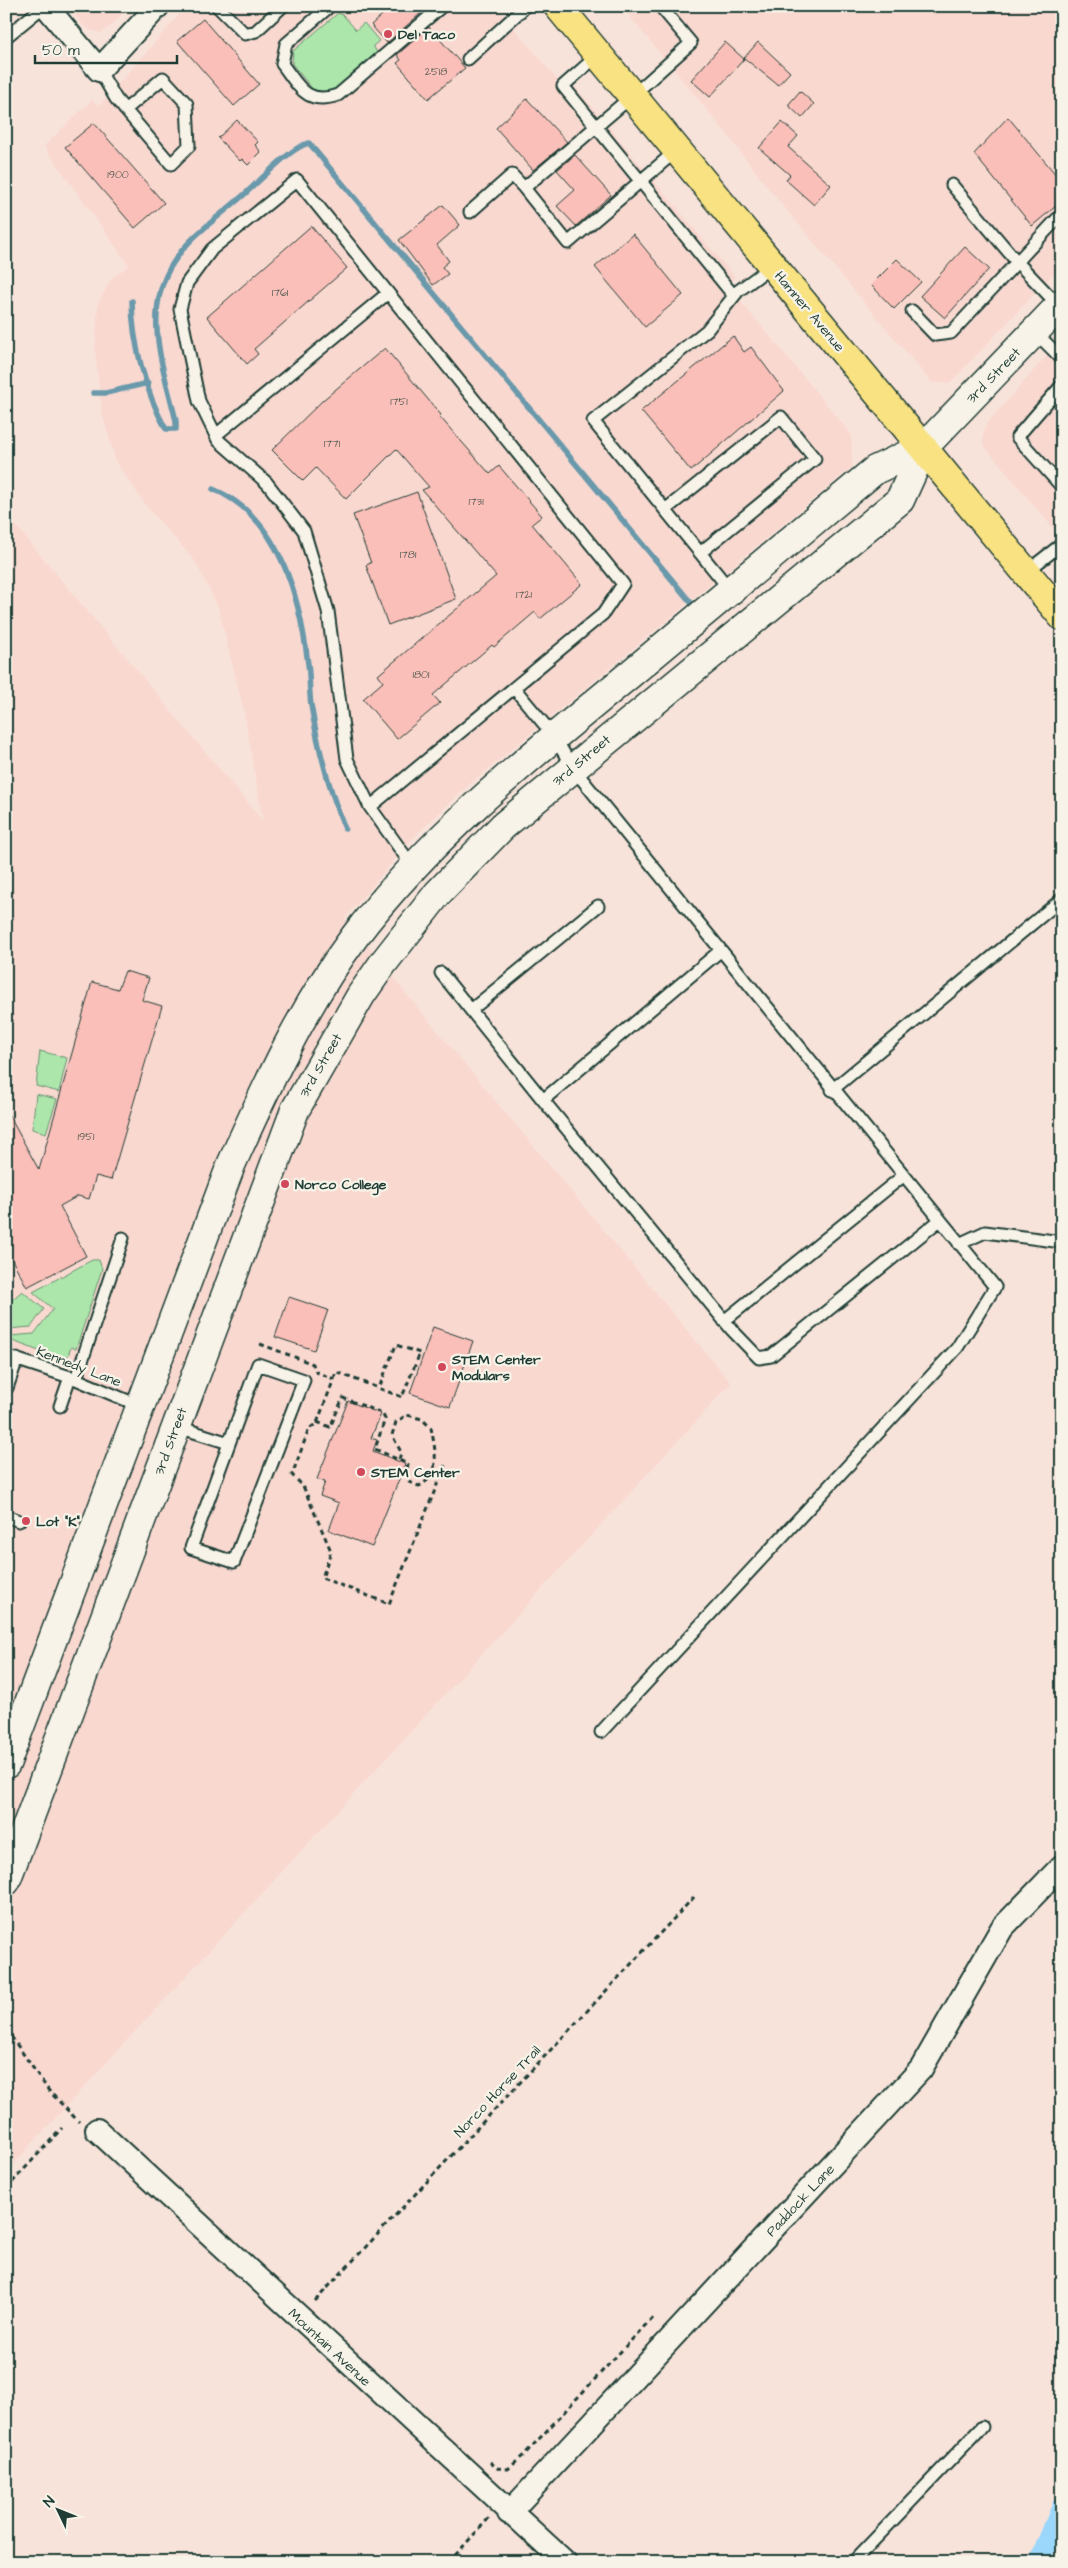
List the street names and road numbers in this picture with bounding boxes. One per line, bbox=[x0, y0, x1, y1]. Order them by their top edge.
street label: Hamner Avenue bbox=[769, 267, 849, 357]
street label: 3rd Street bbox=[962, 343, 1026, 408]
street label: 3rd Street bbox=[548, 730, 615, 791]
street label: 3rd Street bbox=[294, 1030, 347, 1101]
street label: Kennedy Lane bbox=[33, 1342, 124, 1392]
street label: 3rd Street bbox=[149, 1404, 193, 1478]
street label: Norco Horse Trail bbox=[450, 2041, 546, 2142]
street label: Paddock Lane bbox=[762, 2160, 840, 2241]
street label: Mountain Avenue bbox=[284, 2304, 375, 2392]

